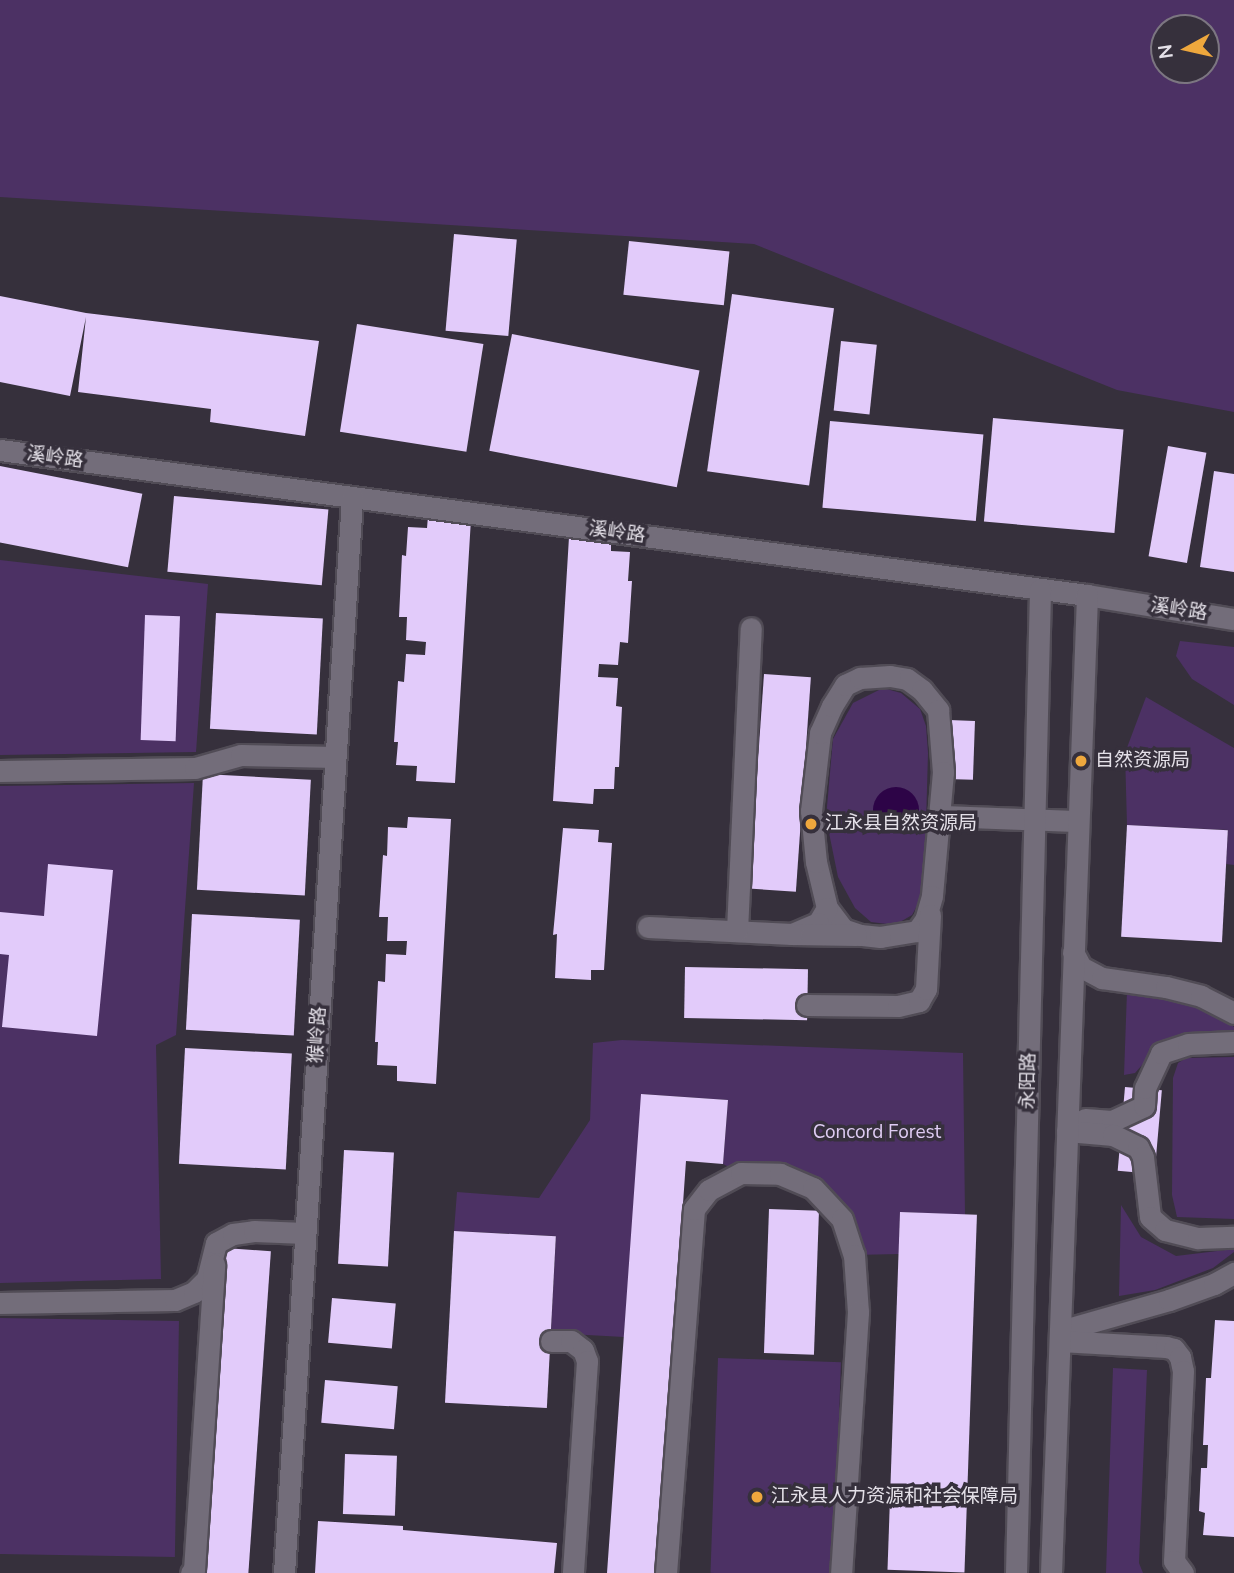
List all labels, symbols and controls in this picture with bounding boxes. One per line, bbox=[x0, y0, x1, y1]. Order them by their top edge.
north arrow bbox=[1150, 14, 1220, 84]
text: N bbox=[1152, 43, 1180, 60]
street label: 溪岭路 bbox=[25, 443, 85, 473]
street label: 溪岭路 bbox=[587, 518, 647, 548]
street label: 溪岭路 bbox=[1149, 594, 1209, 626]
place label: 自然资源局 bbox=[1095, 750, 1190, 772]
marker: 自然资源局 bbox=[1073, 753, 1089, 769]
place label: 江永县自然资源局 bbox=[825, 813, 977, 835]
marker: 江永县自然资源局 bbox=[803, 816, 819, 832]
street label: 猴岭路 bbox=[305, 1006, 331, 1064]
street label: 永阳路 bbox=[1017, 1052, 1041, 1110]
park label: Concord Forest bbox=[813, 1122, 941, 1144]
place label: 江永县人力资源和社会保障局 bbox=[771, 1486, 1018, 1508]
marker: 江永县人力资源和社会保障局 bbox=[749, 1489, 765, 1505]

